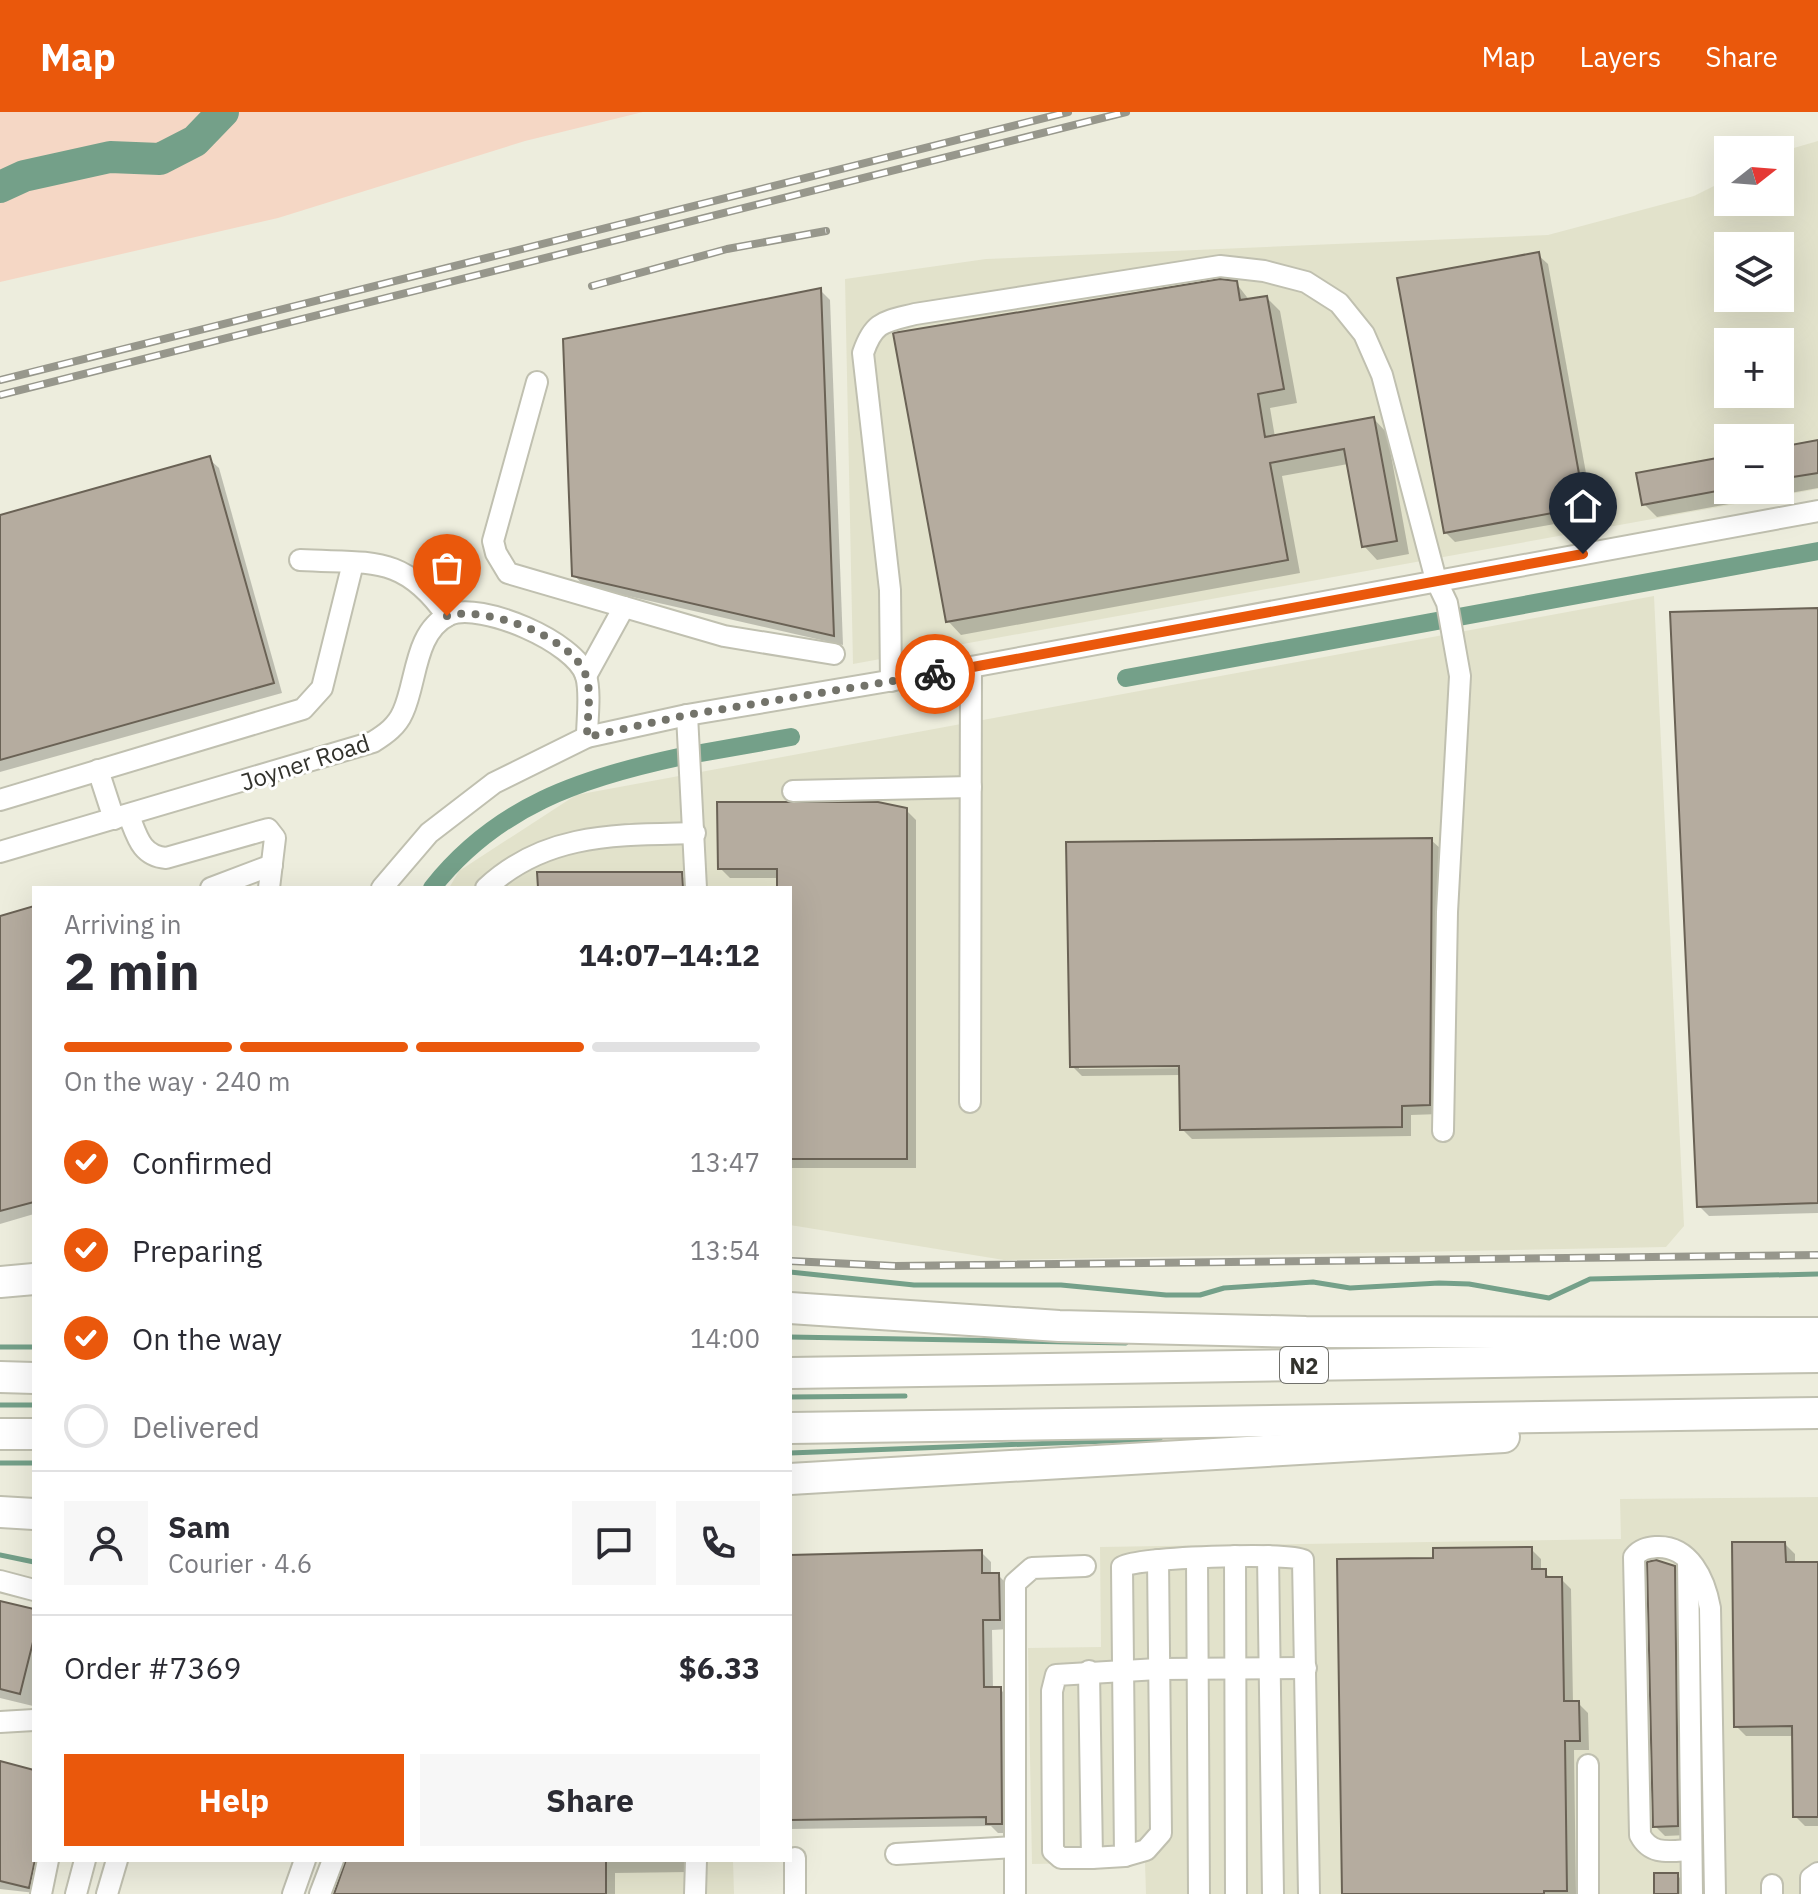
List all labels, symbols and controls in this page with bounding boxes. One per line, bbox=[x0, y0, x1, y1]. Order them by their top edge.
text: Map bbox=[40, 32, 116, 81]
text: Map bbox=[1481, 38, 1535, 75]
text: Layers bbox=[1579, 38, 1661, 75]
text: Share bbox=[1705, 38, 1778, 75]
north arrow bbox=[1714, 136, 1794, 216]
map controls bbox=[1714, 136, 1794, 504]
button: layers bbox=[1714, 232, 1794, 312]
button: + bbox=[1714, 328, 1794, 408]
button: − bbox=[1714, 424, 1794, 504]
pin bbox=[1549, 472, 1617, 554]
icon: home bbox=[1561, 484, 1605, 528]
pin bbox=[413, 534, 481, 616]
icon: bag bbox=[425, 546, 469, 590]
courier bbox=[895, 634, 975, 714]
icon: bike bbox=[913, 652, 957, 696]
street label: Joyner Road bbox=[236, 726, 374, 798]
text: Arriving in bbox=[64, 907, 181, 941]
text: 14:07–14:12 bbox=[579, 935, 760, 974]
text: 2 min bbox=[64, 937, 200, 1004]
text: On the way · 240 m bbox=[64, 1064, 290, 1098]
icon: check bbox=[64, 1140, 108, 1184]
text: Confirmed bbox=[132, 1143, 273, 1182]
text: 13:47 bbox=[690, 1145, 760, 1179]
icon: check bbox=[64, 1228, 108, 1272]
text: Preparing bbox=[132, 1231, 262, 1270]
text: 13:54 bbox=[690, 1233, 760, 1267]
icon: check bbox=[64, 1316, 108, 1360]
text: On the way bbox=[132, 1319, 282, 1358]
text: 14:00 bbox=[690, 1321, 760, 1355]
road number: N2 bbox=[1280, 1347, 1328, 1383]
text: Delivered bbox=[132, 1407, 260, 1446]
button: person bbox=[64, 1501, 148, 1585]
button: chat bbox=[572, 1501, 656, 1585]
button: phone bbox=[676, 1501, 760, 1585]
text: Sam bbox=[168, 1507, 231, 1546]
text: Courier · 4.6 bbox=[168, 1546, 312, 1580]
text: Order #7369 bbox=[64, 1648, 241, 1687]
text: $6.33 bbox=[679, 1648, 760, 1687]
button: Help bbox=[64, 1754, 404, 1846]
button: Share bbox=[420, 1754, 760, 1846]

